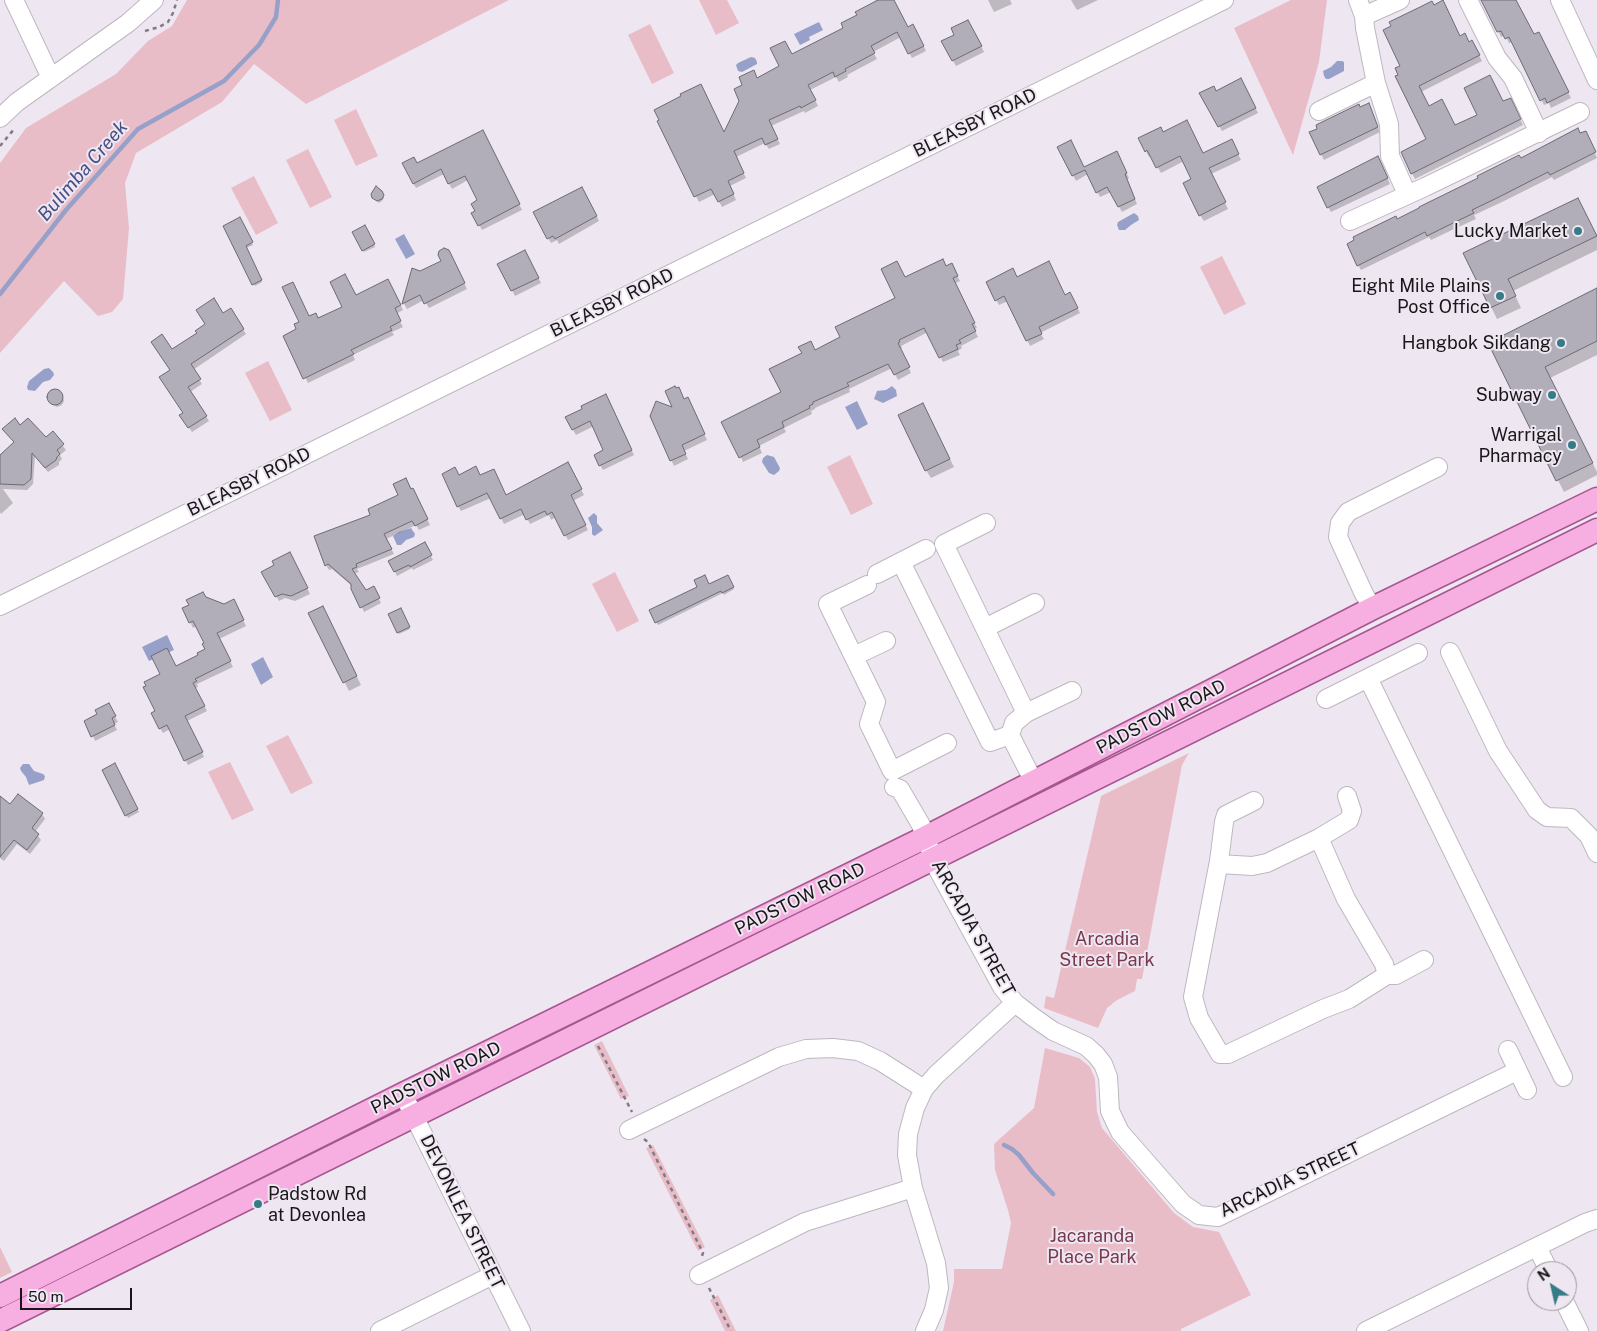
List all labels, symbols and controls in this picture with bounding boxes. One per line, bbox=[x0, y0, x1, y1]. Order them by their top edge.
street label: BLEASBY ROAD bbox=[910, 84, 1040, 162]
water label: Bulimba Creek bbox=[33, 116, 133, 226]
place label: Lucky Market bbox=[1454, 220, 1568, 242]
marker: Lucky Market bbox=[1572, 225, 1584, 237]
street label: BLEASBY ROAD bbox=[547, 264, 677, 342]
place label: Eight Mile Plains Post Office bbox=[1351, 275, 1490, 318]
marker: Eight Mile Plains Post Office bbox=[1494, 290, 1506, 302]
place label: Hangbok Sikdang bbox=[1402, 332, 1551, 354]
marker: Hangbok Sikdang bbox=[1555, 337, 1567, 349]
place label: Subway bbox=[1476, 384, 1542, 406]
marker: Subway bbox=[1546, 389, 1558, 401]
place label: Warrigal Pharmacy bbox=[1478, 424, 1562, 466]
marker: Warrigal Pharmacy bbox=[1566, 439, 1578, 451]
street label: BLEASBY ROAD bbox=[184, 443, 314, 521]
street label: PADSTOW ROAD bbox=[1093, 675, 1229, 759]
street label: ARCADIA STREET bbox=[927, 856, 1019, 1000]
street label: PADSTOW ROAD bbox=[731, 858, 869, 940]
park label: Arcadia Street Park bbox=[1059, 928, 1155, 971]
street label: PADSTOW ROAD bbox=[367, 1037, 505, 1119]
street label: DEVONLEA STREET bbox=[415, 1131, 509, 1293]
street label: ARCADIA STREET bbox=[1216, 1138, 1364, 1222]
place label: Padstow Rd at Devonlea bbox=[268, 1183, 367, 1226]
marker: Padstow Rd at Devonlea bbox=[252, 1198, 264, 1210]
park label: Jacaranda Place Park bbox=[1047, 1225, 1137, 1268]
north arrow bbox=[1527, 1261, 1577, 1311]
text: N bbox=[1535, 1265, 1553, 1284]
scale bar bbox=[22, 1278, 135, 1310]
text: 50 m bbox=[28, 1288, 63, 1305]

